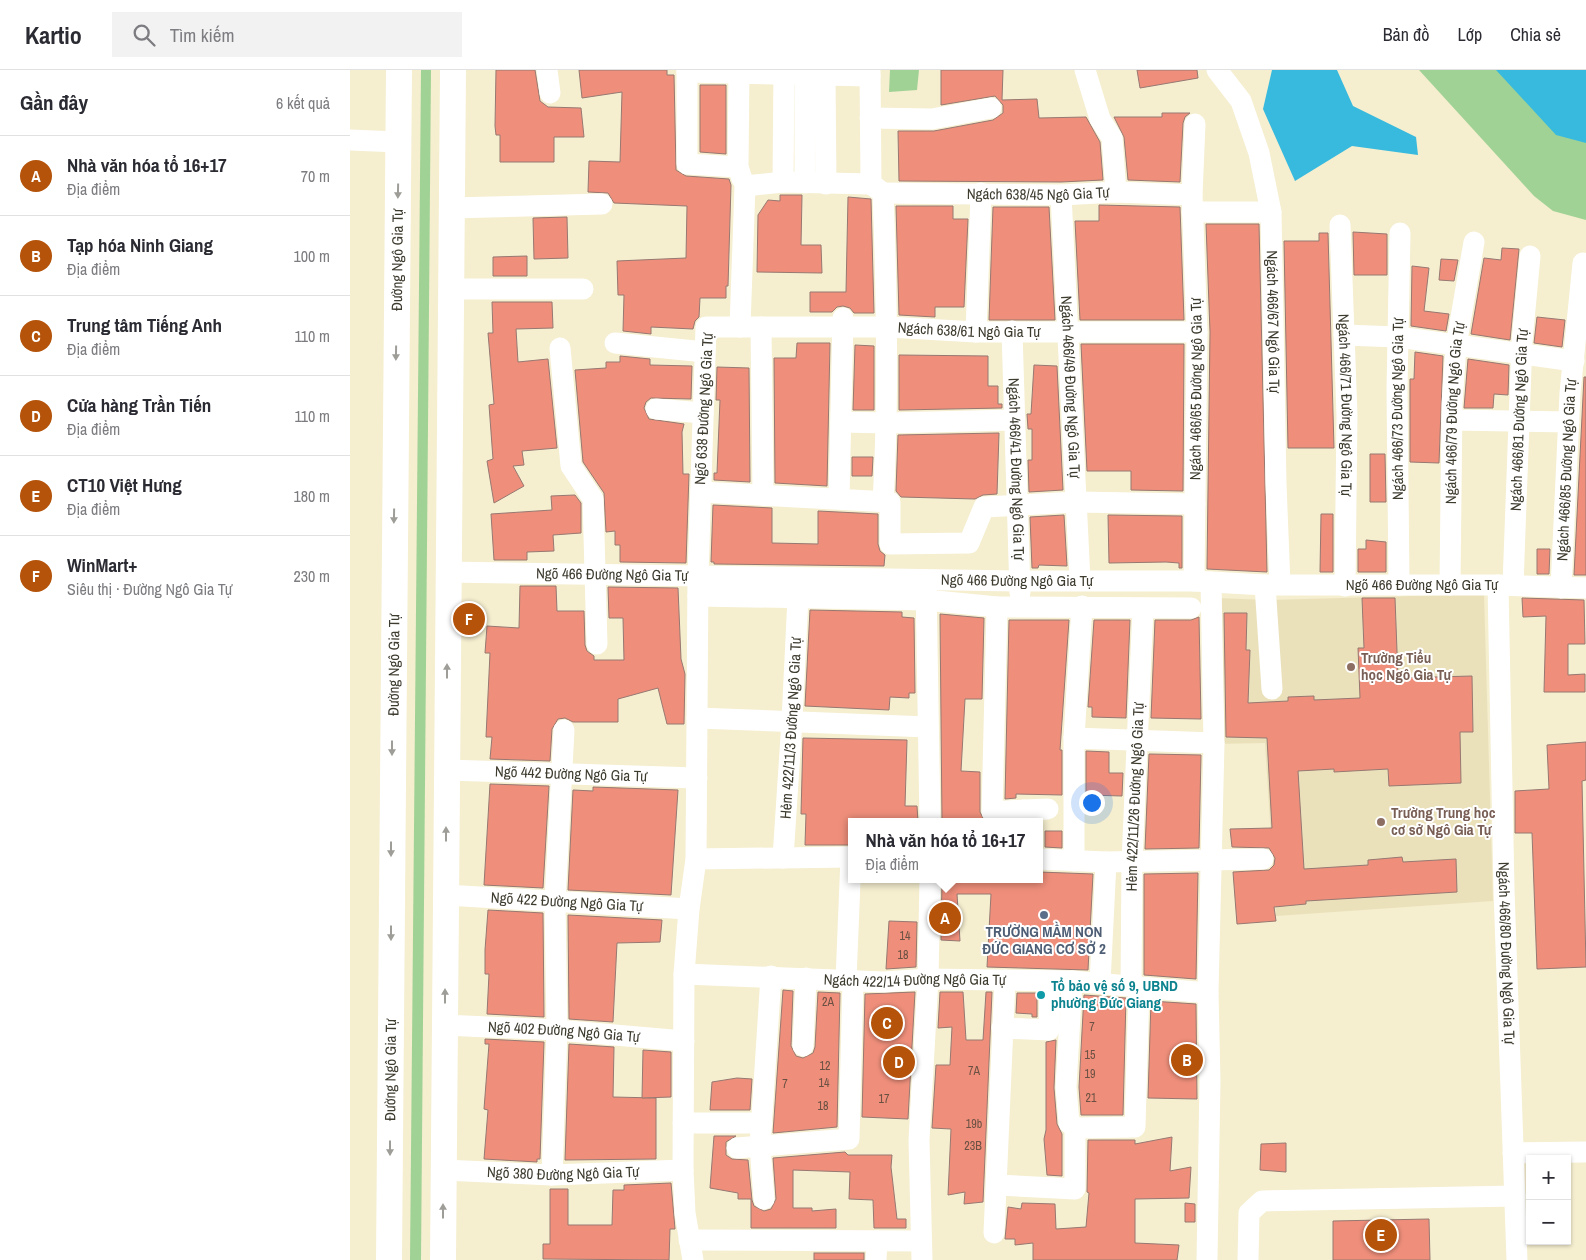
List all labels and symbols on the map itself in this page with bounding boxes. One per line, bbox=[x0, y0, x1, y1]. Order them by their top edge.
street label: Ngách 638/45 Ngô Gia Tự bbox=[967, 181, 1111, 205]
one-way arrow bbox=[393, 183, 401, 199]
street label: Đường Ngô Gia Tự bbox=[386, 208, 408, 311]
street label: Ngách 466/67 Ngô Gia Tự bbox=[1262, 250, 1285, 394]
street label: Ngách 466/49 Đường Ngô Gia Tự bbox=[1056, 295, 1086, 479]
street label: Ngách 466/65 Đường Ngô Gia Tự bbox=[1184, 296, 1207, 480]
street label: Ngách 466/71 Đường Ngô Gia Tự bbox=[1333, 313, 1358, 497]
street label: Ngách 638/61 Ngô Gia Tự bbox=[897, 317, 1041, 342]
street label: Ngách 466/73 Đường Ngô Gia Tự bbox=[1386, 317, 1408, 500]
street label: Ngách 466/79 Đường Ngô Gia Tự bbox=[1440, 319, 1470, 504]
street label: Ngách 466/81 Đường Ngô Gia Tự bbox=[1505, 327, 1533, 511]
street label: Ngõ 638 Đường Ngô Gia Tự bbox=[689, 331, 718, 485]
one-way arrow bbox=[392, 346, 400, 362]
street label: Ngách 466/85 Đường Ngô Gia Tự bbox=[1551, 377, 1581, 562]
street label: Ngách 466/41 Đường Ngô Gia Tự bbox=[1003, 378, 1030, 561]
one-way arrow bbox=[390, 508, 398, 524]
street label: Ngõ 466 Đường Ngô Gia Tự bbox=[536, 562, 689, 586]
street label: Ngõ 466 Đường Ngô Gia Tự bbox=[941, 569, 1094, 591]
street label: Ngõ 466 Đường Ngô Gia Tự bbox=[1346, 574, 1499, 595]
pin: F bbox=[453, 600, 485, 638]
street label: Đường Ngô Gia Tự bbox=[383, 613, 404, 716]
street label: Hẻm 422/11/3 Đường Ngô Gia Tự bbox=[775, 636, 806, 820]
place label: Trường Tiểu học Ngô Gia Tự bbox=[1361, 647, 1452, 685]
marker: Trường Tiểu học Ngô Gia Tự bbox=[1345, 661, 1357, 673]
one-way arrow bbox=[443, 663, 451, 679]
street label: Hẻm 422/11/26 Đường Ngô Gia Tự bbox=[1121, 701, 1149, 891]
one-way arrow bbox=[388, 741, 396, 757]
street label: Ngõ 442 Đường Ngô Gia Tự bbox=[495, 761, 648, 786]
your location bbox=[1079, 790, 1105, 816]
place label: Trường Trung học cơ sở Ngô Gia Tự bbox=[1391, 802, 1496, 840]
marker: Trường Trung học cơ sở Ngô Gia Tự bbox=[1375, 816, 1387, 828]
one-way arrow bbox=[442, 826, 450, 842]
one-way arrow bbox=[387, 841, 395, 857]
street label: Ngách 466/80 Đường Ngô Gia Tự bbox=[1493, 862, 1520, 1045]
street label: Ngõ 422 Đường Ngô Gia Tự bbox=[490, 887, 644, 916]
pin: A bbox=[929, 899, 961, 937]
marker: TRƯỜNG MẦM NON ĐỨC GIANG CƠ SỞ 2 bbox=[1038, 909, 1050, 921]
place label: TRƯỜNG MẦM NON ĐỨC GIANG CƠ SỞ 2 bbox=[982, 921, 1106, 959]
one-way arrow bbox=[387, 925, 395, 941]
house number: 14 bbox=[900, 928, 911, 944]
house number: 18 bbox=[898, 947, 908, 963]
street label: Ngách 422/14 Đường Ngô Gia Tự bbox=[823, 968, 1007, 992]
place label: Tổ bảo vệ số 9, UBND phường Đức Giang bbox=[1051, 975, 1178, 1013]
one-way arrow bbox=[441, 988, 449, 1004]
marker: Tổ bảo vệ số 9, UBND phường Đức Giang bbox=[1035, 989, 1047, 1001]
house number: 2A bbox=[822, 994, 834, 1010]
pin: C bbox=[871, 1004, 903, 1042]
street label: Ngõ 402 Đường Ngô Gia Tự bbox=[488, 1016, 642, 1047]
street label: Đường Ngô Gia Tự bbox=[379, 1018, 401, 1121]
house number: 7 bbox=[1089, 1019, 1095, 1035]
pin: B bbox=[1171, 1041, 1203, 1079]
pin: D bbox=[883, 1043, 915, 1081]
house number: 15 bbox=[1085, 1047, 1096, 1063]
house number: 12 bbox=[820, 1058, 830, 1074]
house number: 7A bbox=[968, 1063, 980, 1079]
house number: 19 bbox=[1085, 1066, 1095, 1082]
house number: 14 bbox=[819, 1075, 830, 1091]
house number: 7 bbox=[782, 1076, 788, 1092]
house number: 21 bbox=[1086, 1090, 1097, 1106]
house number: 17 bbox=[879, 1091, 890, 1107]
house number: 18 bbox=[818, 1098, 828, 1114]
house number: 19b bbox=[966, 1116, 982, 1132]
house number: 23B bbox=[964, 1138, 982, 1154]
one-way arrow bbox=[385, 1140, 393, 1156]
street label: Ngõ 380 Đường Ngô Gia Tự bbox=[486, 1161, 640, 1185]
one-way arrow bbox=[439, 1203, 447, 1219]
pin: E bbox=[1365, 1216, 1397, 1254]

